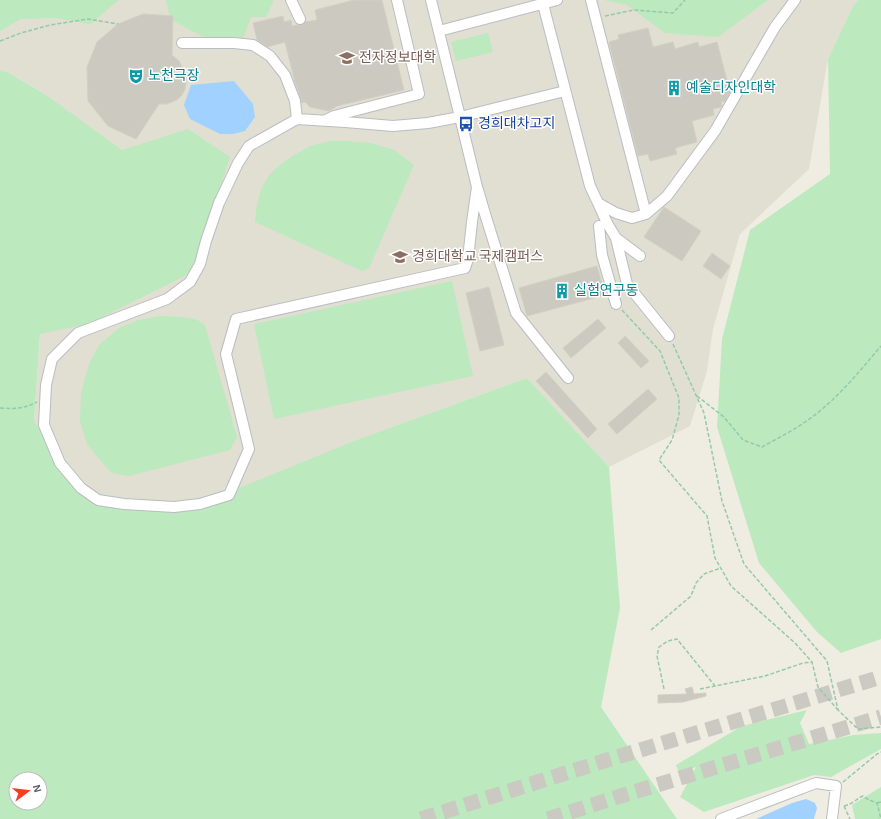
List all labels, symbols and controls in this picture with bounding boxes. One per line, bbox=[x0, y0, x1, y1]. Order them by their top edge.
school or university icon: 전자정보대학 bbox=[338, 49, 356, 67]
place label: 전자정보대학 bbox=[359, 49, 436, 65]
theatre icon: 노천극장 bbox=[127, 67, 145, 85]
place label: 노천극장 bbox=[148, 67, 200, 83]
building icon: 예술디자인대학 bbox=[665, 79, 683, 97]
place label: 예술디자인대학 bbox=[686, 79, 776, 95]
bus stop icon: 경희대차고지 bbox=[457, 115, 475, 133]
place label: 경희대차고지 bbox=[478, 116, 555, 131]
school or university icon: 경희대학교 국제캠퍼스 bbox=[391, 248, 409, 266]
place label: 경희대학교 국제캠퍼스 bbox=[412, 248, 543, 264]
building icon: 실험연구동 bbox=[553, 282, 571, 300]
place label: 실험연구동 bbox=[574, 283, 639, 298]
north arrow bbox=[8, 771, 48, 811]
text: N bbox=[31, 783, 43, 794]

